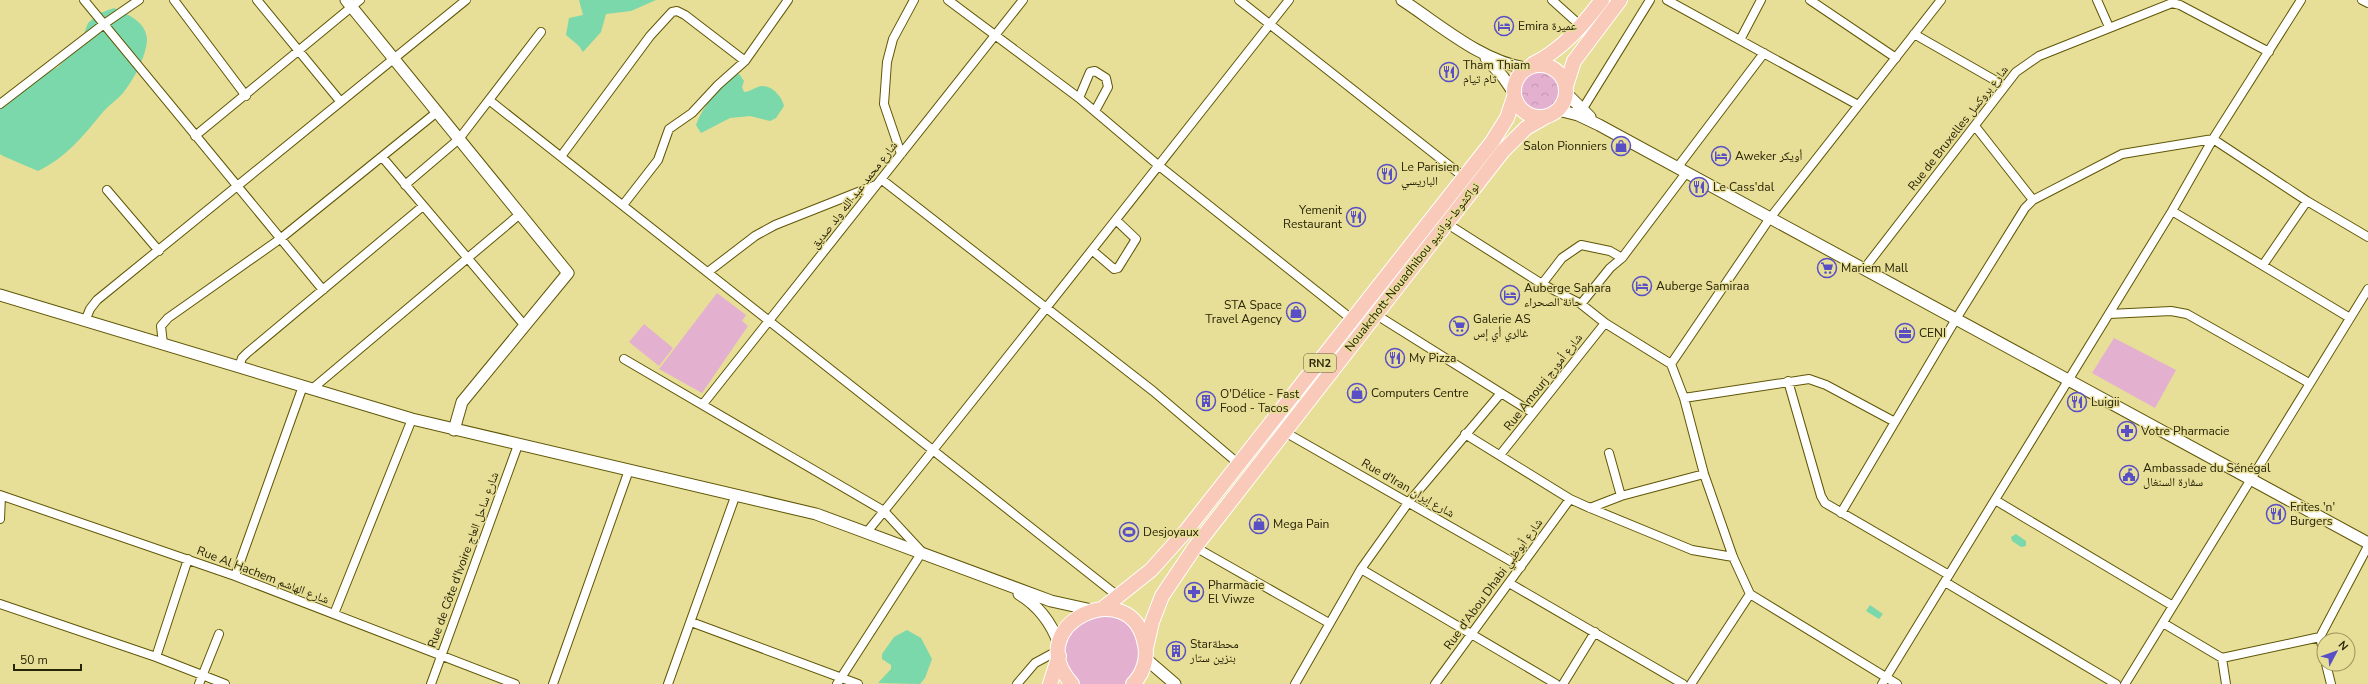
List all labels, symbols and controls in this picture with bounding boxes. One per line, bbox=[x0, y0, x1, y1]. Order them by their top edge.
hotel icon: Emira عميرة bbox=[1493, 15, 1515, 37]
place label: Emira عميرة bbox=[1518, 18, 1577, 34]
place label: Tham Thiam ثام تيام bbox=[1463, 57, 1530, 87]
restaurant icon: Tham Thiam ثام تيام bbox=[1438, 61, 1460, 83]
street label: Rue de Bruxelles شارع بروكسل bbox=[1904, 62, 2012, 194]
shop icon: Salon Pionniers bbox=[1610, 135, 1632, 157]
street label: شارع محمد عبد الله ولد صديق bbox=[807, 138, 901, 252]
place label: Salon Pionniers bbox=[1523, 138, 1607, 154]
hotel icon: Aweker أويكر bbox=[1710, 145, 1732, 167]
place label: Aweker أويكر bbox=[1735, 148, 1803, 164]
place label: Le Parisien الباريسي bbox=[1401, 159, 1459, 191]
restaurant icon: Le Parisien الباريسي bbox=[1376, 163, 1398, 185]
restaurant icon: Le Cass'dal bbox=[1688, 176, 1710, 198]
street label: Nouakchott-Nouadhibou نواكشوط-نواذيبو bbox=[1341, 179, 1483, 355]
place label: Le Cass'dal bbox=[1713, 179, 1775, 195]
place label: Yemenit Restaurant bbox=[1283, 202, 1343, 232]
restaurant icon: Yemenit Restaurant bbox=[1345, 206, 1367, 228]
supermarket icon: Mariem Mall bbox=[1816, 257, 1838, 279]
place label: Mariem Mall bbox=[1841, 260, 1909, 276]
hotel icon: Auberge Samiraa bbox=[1631, 275, 1653, 297]
place label: Auberge Samiraa bbox=[1656, 278, 1749, 294]
place label: Auberge Sahara حانة الصحراء bbox=[1524, 280, 1611, 310]
hotel icon: Auberge Sahara حانة الصحراء bbox=[1499, 284, 1521, 306]
place label: STA Space Travel Agency bbox=[1205, 297, 1283, 327]
shop icon: STA Space Travel Agency bbox=[1285, 301, 1307, 323]
place label: Galerie AS غالري أي إس bbox=[1473, 311, 1531, 343]
supermarket icon: Galerie AS غالري أي إس bbox=[1448, 315, 1470, 337]
office icon: CENI bbox=[1894, 322, 1916, 344]
place label: CENI bbox=[1919, 325, 1946, 341]
street label: Rue Amourj شارع أمورج bbox=[1500, 330, 1586, 434]
restaurant icon: My Pizza bbox=[1384, 347, 1406, 369]
place label: My Pizza bbox=[1409, 350, 1456, 366]
road number: RN2 bbox=[1304, 354, 1336, 372]
shop icon: Computers Centre bbox=[1346, 382, 1368, 404]
place label: Computers Centre bbox=[1371, 385, 1469, 401]
place label: O'Délice - Fast Food - Tacos bbox=[1220, 386, 1300, 416]
building icon: O'Délice - Fast Food - Tacos bbox=[1195, 390, 1217, 412]
restaurant icon: Luigii bbox=[2066, 391, 2088, 413]
place label: Luigii bbox=[2091, 394, 2120, 410]
pharmacy icon: Votre Pharmacie bbox=[2116, 420, 2138, 442]
place label: Votre Pharmacie bbox=[2140, 423, 2230, 439]
street label: Rue d'Iran شارع إيران bbox=[1359, 455, 1458, 521]
place label: Ambassade du Sénégal سفارة السنغال bbox=[2143, 460, 2271, 490]
public building icon: Ambassade du Sénégal سفارة السنغال bbox=[2118, 464, 2140, 486]
street label: Rue de Côte d'Ivoire شارع ساحل العاج bbox=[424, 470, 502, 650]
place label: Frites 'n' Burgers bbox=[2290, 499, 2335, 529]
restaurant icon: Frites 'n' Burgers bbox=[2265, 503, 2287, 525]
shop icon: Mega Pain bbox=[1248, 513, 1270, 535]
street label: Rue d'Abou Dhabi شارع أبوظبي bbox=[1440, 515, 1548, 654]
place label: Mega Pain bbox=[1273, 516, 1329, 532]
sports icon: Desjoyaux bbox=[1118, 521, 1140, 543]
place label: Desjoyaux bbox=[1143, 524, 1200, 540]
street label: Rue Al Hachem شارع الهاشم bbox=[195, 542, 331, 608]
place label: Pharmacie El Viwze bbox=[1208, 577, 1264, 607]
pharmacy icon: Pharmacie El Viwze bbox=[1183, 581, 1205, 603]
north arrow bbox=[2316, 632, 2356, 672]
place label: Starمحطة بنزين ستار bbox=[1189, 636, 1239, 666]
text: N bbox=[2335, 638, 2352, 654]
building icon: Starمحطة بنزين ستار bbox=[1165, 640, 1187, 662]
scale bar bbox=[14, 646, 81, 672]
text: 50 m bbox=[20, 652, 48, 668]

